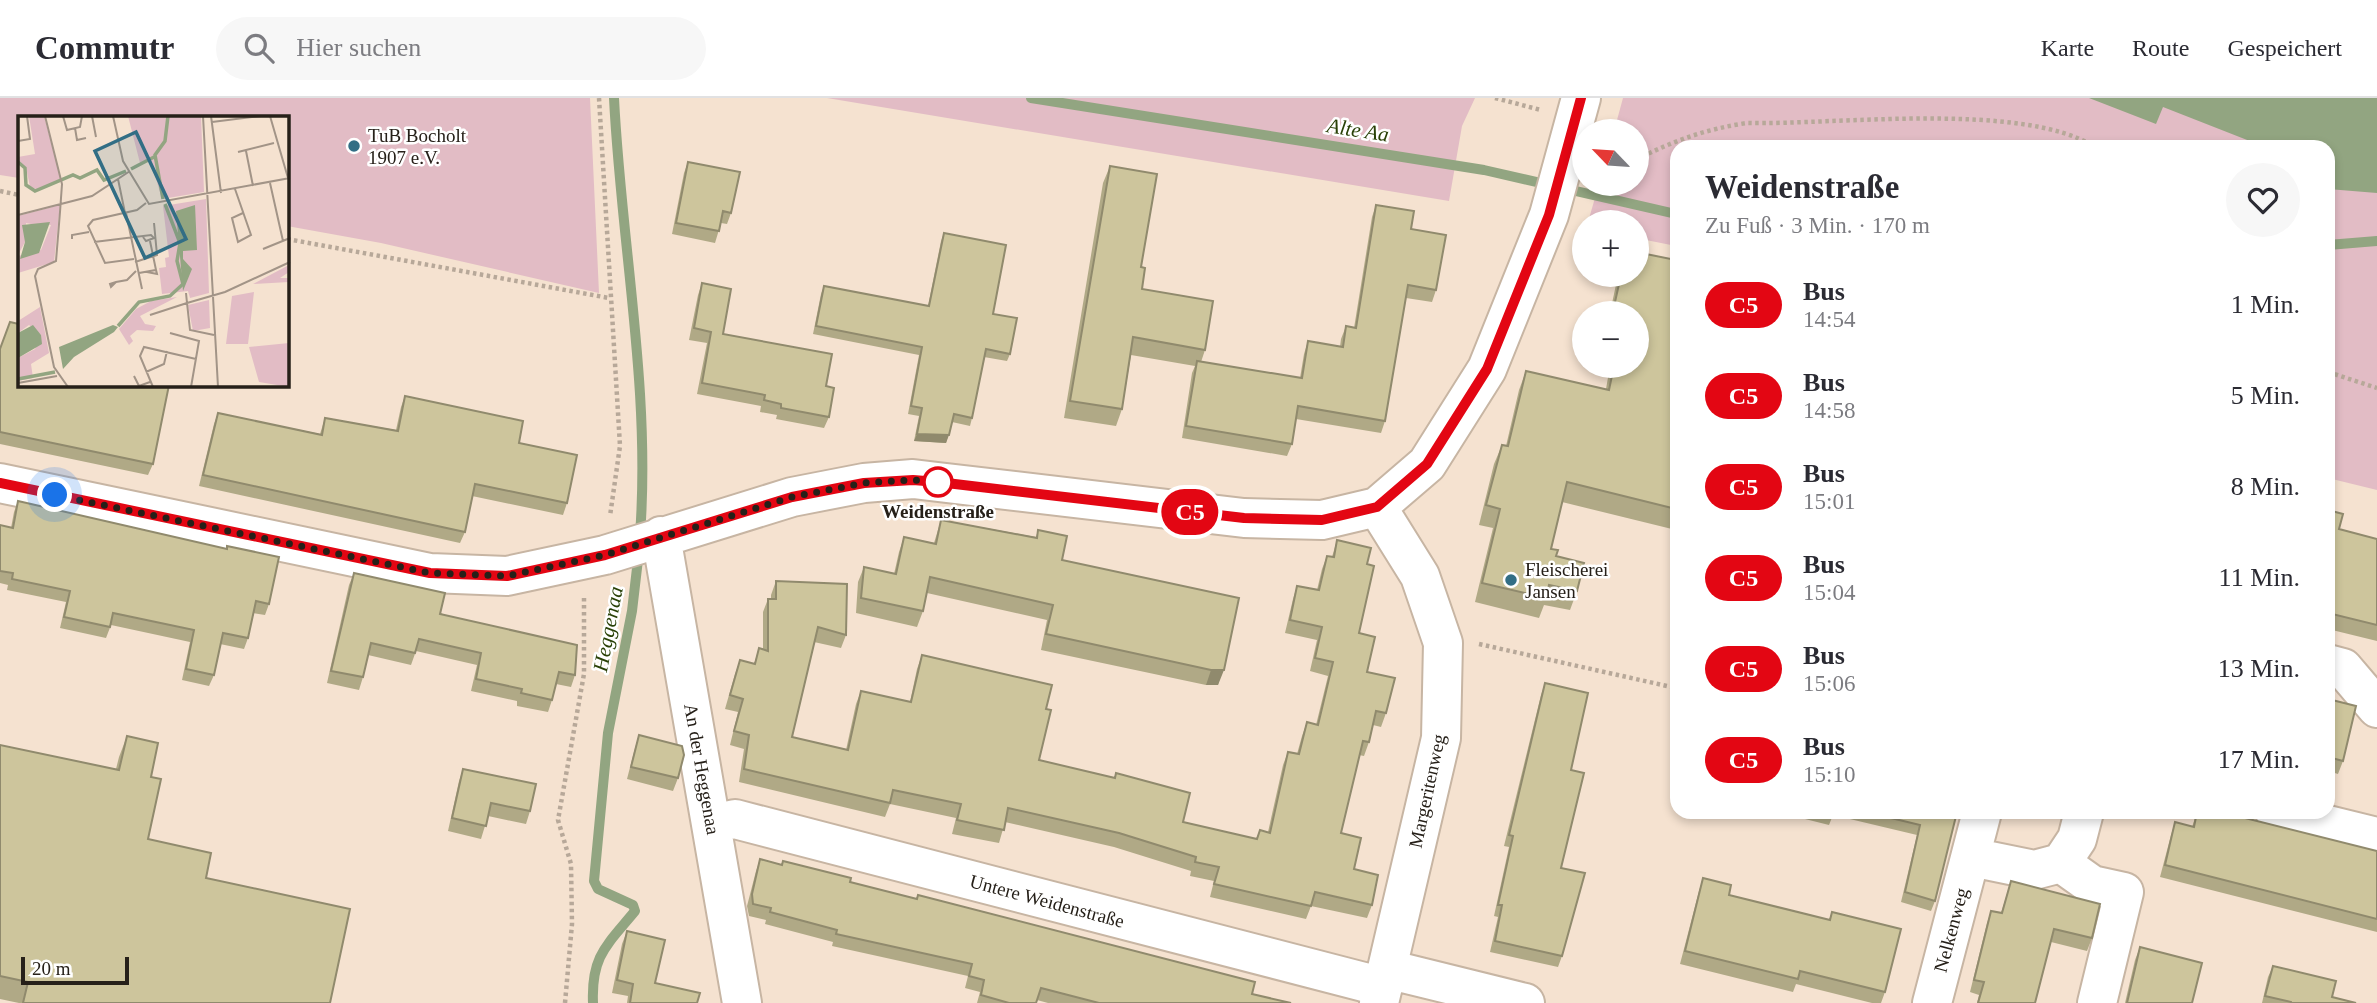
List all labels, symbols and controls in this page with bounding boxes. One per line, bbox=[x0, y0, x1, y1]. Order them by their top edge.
search box bbox=[216, 17, 706, 80]
icon: search bbox=[240, 29, 278, 67]
text: Commutr bbox=[35, 30, 174, 66]
text: Hier suchen bbox=[296, 33, 421, 62]
text: Karte bbox=[2041, 35, 2094, 61]
text: Route bbox=[2132, 35, 2189, 61]
text: Gespeichert bbox=[2227, 35, 2342, 61]
water label: Alte Aa bbox=[1324, 113, 1391, 147]
inset map bbox=[18, 116, 289, 387]
north arrow bbox=[1572, 119, 1648, 196]
map controls bbox=[1572, 119, 1649, 378]
place label: TuB Bocholt 1907 e.V. bbox=[368, 125, 467, 168]
marker: TuB Bocholt 1907 e.V. bbox=[346, 138, 362, 154]
button: heart bbox=[2226, 163, 2300, 237]
text: Weidenstraße bbox=[1705, 169, 1899, 205]
button: + bbox=[1572, 210, 1649, 287]
text: Zu Fuß · 3 Min. · 170 m bbox=[1705, 213, 1930, 238]
text: Bus bbox=[1803, 277, 1845, 306]
text: 1 Min. bbox=[2231, 290, 2300, 319]
text: C5 bbox=[1729, 292, 1758, 318]
button: − bbox=[1572, 301, 1649, 378]
text: 14:54 bbox=[1803, 307, 1855, 332]
text: Bus bbox=[1803, 368, 1845, 397]
text: 5 Min. bbox=[2231, 381, 2300, 410]
text: C5 bbox=[1729, 383, 1758, 409]
text: 14:58 bbox=[1803, 398, 1855, 423]
text: Bus bbox=[1803, 459, 1845, 488]
marker: Weidenstraße bbox=[923, 467, 953, 497]
text: 8 Min. bbox=[2231, 472, 2300, 501]
text: C5 bbox=[1729, 474, 1758, 500]
your location bbox=[37, 477, 72, 512]
line badge: C5 bbox=[1158, 489, 1222, 535]
text: 15:01 bbox=[1803, 489, 1855, 514]
text: C5 bbox=[1175, 499, 1205, 525]
place label: Weidenstraße bbox=[882, 501, 994, 522]
text: Bus bbox=[1803, 550, 1845, 579]
place label: Fleischerei Jansen bbox=[1525, 559, 1608, 602]
text: 11 Min. bbox=[2219, 563, 2300, 592]
text: C5 bbox=[1729, 565, 1758, 591]
marker: Fleischerei Jansen bbox=[1503, 572, 1519, 588]
text: 15:04 bbox=[1803, 580, 1855, 605]
water label: Heggenaa bbox=[588, 584, 628, 675]
text: Bus bbox=[1803, 641, 1845, 670]
text: 13 Min. bbox=[2218, 654, 2300, 683]
text: C5 bbox=[1729, 656, 1758, 682]
text: 15:06 bbox=[1803, 671, 1855, 696]
street label: An der Heggenaa bbox=[680, 702, 724, 837]
street label: Margeritenweg bbox=[1405, 732, 1449, 850]
text: Bus bbox=[1803, 732, 1845, 761]
text: 17 Min. bbox=[2218, 745, 2300, 774]
text: C5 bbox=[1729, 747, 1758, 773]
text: 15:10 bbox=[1803, 762, 1855, 787]
street label: Untere Weidenstraße bbox=[967, 870, 1127, 932]
street label: Nelkenweg bbox=[1930, 885, 1972, 975]
scale bar bbox=[21, 954, 130, 986]
text: 20 m bbox=[32, 958, 71, 979]

